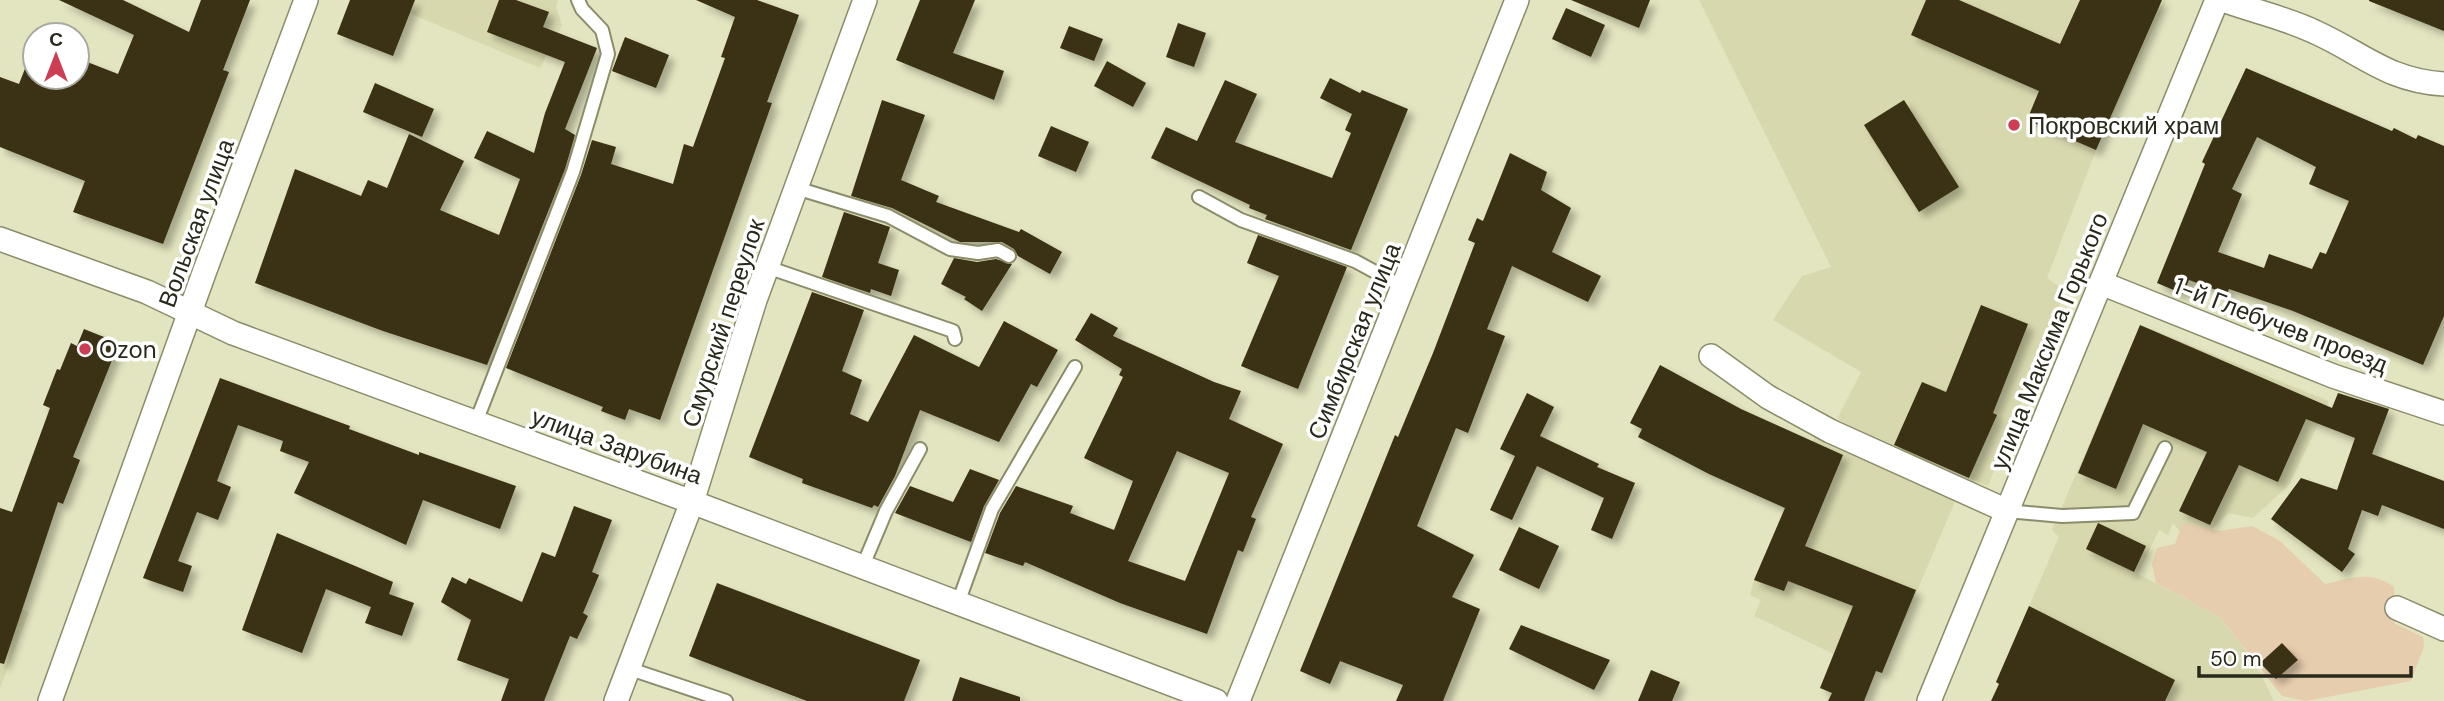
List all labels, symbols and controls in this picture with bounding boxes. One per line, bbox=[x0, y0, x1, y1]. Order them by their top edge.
north arrow bbox=[21, 21, 91, 91]
text: С bbox=[49, 27, 63, 52]
place label: Покровский храм bbox=[2028, 110, 2219, 141]
marker: Покровский храм bbox=[2006, 117, 2022, 133]
street label: Вольская улица bbox=[151, 134, 241, 312]
street label: улица Максима Горького bbox=[1983, 208, 2115, 474]
street label: Смурский переулок bbox=[675, 214, 771, 431]
street label: Симбирская улица bbox=[1300, 238, 1408, 444]
street label: 1-й Глебучев проезд bbox=[2170, 270, 2392, 380]
place label: Ozon bbox=[99, 334, 157, 365]
marker: Ozon bbox=[77, 341, 93, 357]
street label: улица Зарубина bbox=[527, 401, 707, 491]
scale bar bbox=[2199, 634, 2411, 678]
text: 50 m bbox=[2210, 645, 2261, 673]

